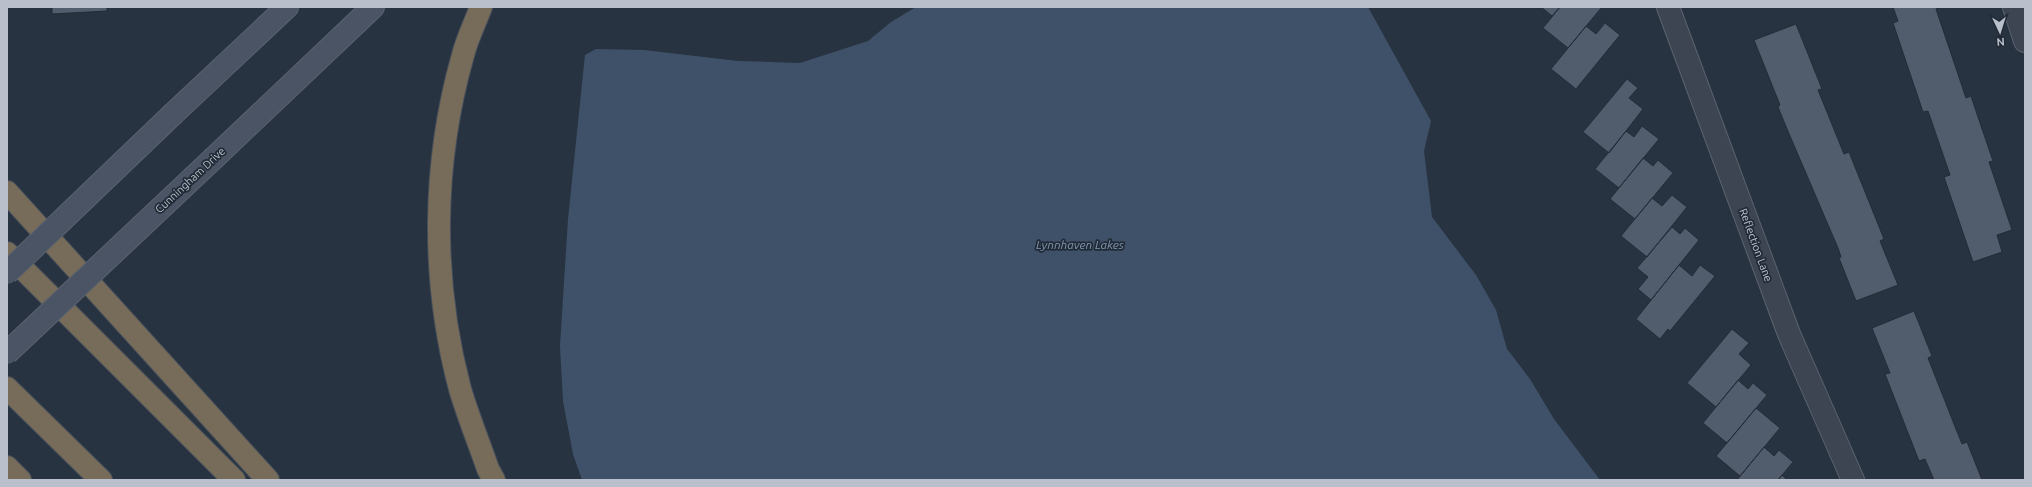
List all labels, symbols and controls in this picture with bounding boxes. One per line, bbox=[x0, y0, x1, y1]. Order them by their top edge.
north arrow bbox=[1980, 12, 2020, 52]
text: N bbox=[1996, 36, 2005, 48]
street label: Cunningham Drive bbox=[153, 145, 227, 215]
street label: Reflection Lane bbox=[1737, 207, 1775, 283]
water label: Lynnhaven Lakes bbox=[1036, 238, 1124, 251]

